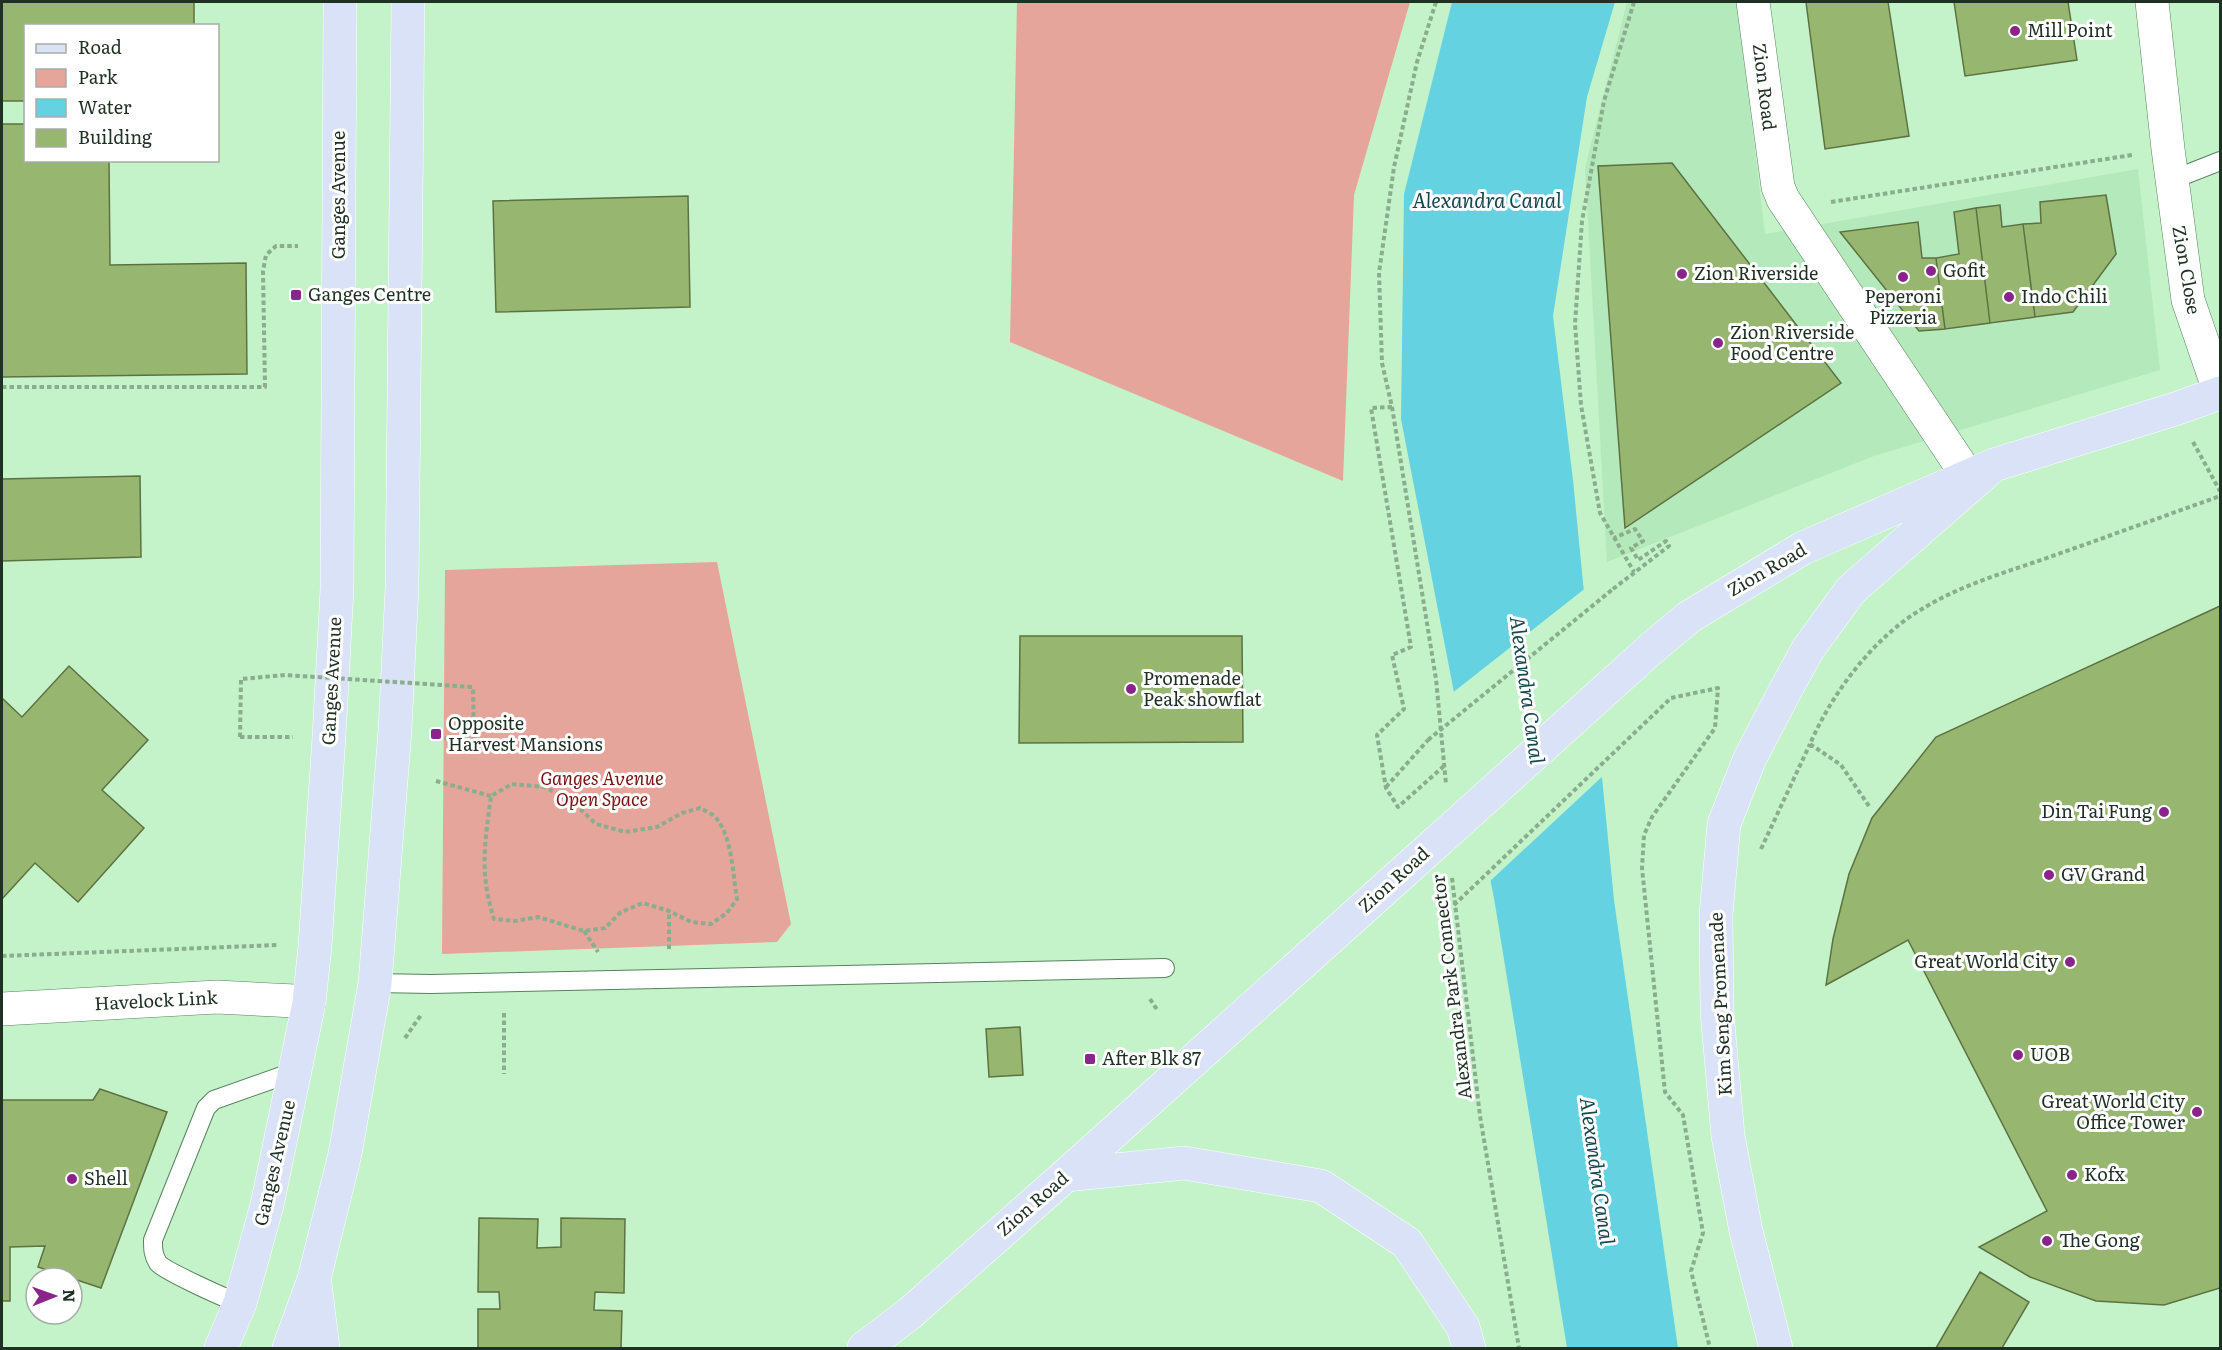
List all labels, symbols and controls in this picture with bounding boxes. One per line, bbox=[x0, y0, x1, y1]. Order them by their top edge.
place label: Mill Point bbox=[2027, 16, 2113, 43]
legend bbox=[24, 24, 219, 162]
marker: Mill Point bbox=[2008, 24, 2022, 38]
text: Road bbox=[78, 33, 122, 60]
street label: Zion Road bbox=[1747, 42, 1784, 132]
text: Park bbox=[78, 63, 119, 90]
text: Water bbox=[78, 93, 132, 120]
text: Building bbox=[78, 123, 153, 150]
street label: Ganges Avenue bbox=[324, 131, 351, 259]
water label: Alexandra Canal bbox=[1412, 184, 1562, 214]
street label: Zion Close bbox=[2166, 223, 2209, 316]
place label: Gofit bbox=[1943, 256, 1986, 283]
place label: Zion Riverside bbox=[1694, 259, 1818, 286]
marker: Gofit bbox=[1924, 264, 1938, 278]
marker: Zion Riverside bbox=[1675, 267, 1689, 281]
marker: Peperoni Pizzeria bbox=[1896, 270, 1910, 284]
place label: Ganges Centre bbox=[308, 280, 431, 307]
place label: Peperoni Pizzeria bbox=[1865, 282, 1941, 330]
place label: Indo Chili bbox=[2021, 282, 2108, 309]
marker: Ganges Centre bbox=[289, 288, 303, 302]
marker: Indo Chili bbox=[2002, 290, 2016, 304]
place label: Zion Riverside Food Centre bbox=[1730, 318, 1854, 366]
marker: Zion Riverside Food Centre bbox=[1711, 336, 1725, 350]
street label: Zion Road bbox=[1722, 535, 1811, 602]
water label: Alexandra Canal bbox=[1504, 614, 1554, 766]
street label: Ganges Avenue bbox=[314, 616, 347, 746]
place label: Promenade Peak showflat bbox=[1143, 664, 1262, 712]
marker: Promenade Peak showflat bbox=[1124, 682, 1138, 696]
place label: Opposite Harvest Mansions bbox=[448, 709, 603, 757]
marker: Opposite Harvest Mansions bbox=[429, 727, 443, 741]
park label: Ganges Avenue Open Space bbox=[540, 764, 664, 812]
place label: Din Tai Fung bbox=[2041, 797, 2153, 824]
marker: Din Tai Fung bbox=[2157, 805, 2171, 819]
street label: Zion Road bbox=[1351, 840, 1434, 918]
place label: GV Grand bbox=[2061, 860, 2145, 887]
marker: GV Grand bbox=[2042, 868, 2056, 882]
street label: Alexandra Park Connector bbox=[1423, 873, 1478, 1101]
street label: Kim Seng Promenade bbox=[1701, 912, 1738, 1097]
place label: Great World City bbox=[1914, 947, 2059, 974]
marker: Great World City bbox=[2063, 955, 2077, 969]
street label: Havelock Link bbox=[94, 983, 219, 1016]
place label: UOB bbox=[2030, 1040, 2070, 1067]
place label: After Blk 87 bbox=[1102, 1044, 1201, 1071]
marker: UOB bbox=[2011, 1048, 2025, 1062]
marker: After Blk 87 bbox=[1083, 1052, 1097, 1066]
place label: Great World City Office Tower bbox=[2041, 1087, 2186, 1135]
water label: Alexandra Canal bbox=[1574, 1095, 1624, 1247]
street label: Ganges Avenue bbox=[246, 1097, 301, 1228]
marker: Great World City Office Tower bbox=[2190, 1105, 2204, 1119]
place label: Kofx bbox=[2084, 1160, 2126, 1187]
place label: Shell bbox=[84, 1164, 128, 1191]
street label: Zion Road bbox=[990, 1164, 1074, 1242]
marker: Kofx bbox=[2065, 1168, 2079, 1182]
marker: Shell bbox=[65, 1172, 79, 1186]
place label: The Gong bbox=[2059, 1226, 2141, 1253]
marker: The Gong bbox=[2040, 1234, 2054, 1248]
north arrow bbox=[24, 1266, 84, 1326]
text: N bbox=[58, 1289, 82, 1303]

